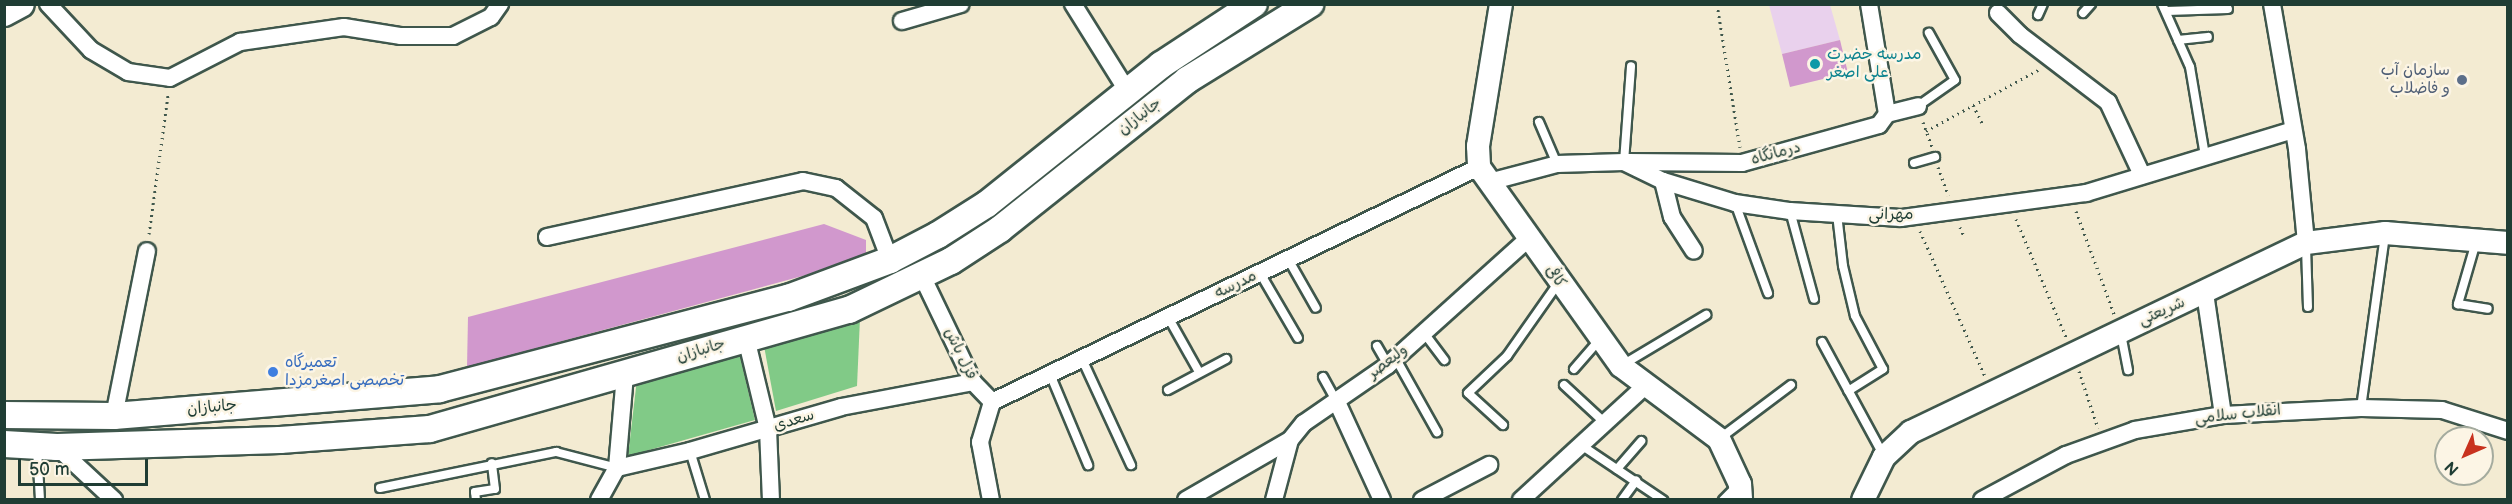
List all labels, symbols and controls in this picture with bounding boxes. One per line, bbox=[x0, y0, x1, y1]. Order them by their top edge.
place label: مدرسه حضرت علی اصغر bbox=[1827, 45, 1921, 83]
marker: مدرسه حضرت علی اصغر bbox=[1808, 57, 1822, 71]
place label: سازمان آب و فاضلاب bbox=[2381, 61, 2450, 99]
marker: سازمان آب و فاضلاب bbox=[2455, 73, 2469, 87]
street label: جانبازان bbox=[1115, 94, 1165, 140]
street label: درمانگاه bbox=[1749, 138, 1803, 170]
street label: مهرانی bbox=[1868, 205, 1914, 225]
street label: کافی bbox=[1540, 262, 1570, 292]
street label: مدرسه bbox=[1212, 267, 1260, 303]
street label: شریعتی bbox=[2136, 293, 2188, 331]
street label: قزل باش bbox=[939, 325, 981, 383]
street label: جانبازان bbox=[674, 335, 728, 367]
street label: ولیعصر bbox=[1364, 341, 1412, 383]
place label: تعمیرگاه تخصصی اصغرمزدا bbox=[285, 353, 404, 391]
marker: تعمیرگاه تخصصی اصغرمزدا bbox=[266, 365, 280, 379]
street label: جانبازان bbox=[186, 396, 238, 420]
street label: انقلاب سلامی bbox=[2194, 401, 2282, 429]
street label: سعدی bbox=[771, 406, 817, 436]
north arrow bbox=[2434, 426, 2494, 486]
scale bar bbox=[21, 447, 152, 485]
text: N bbox=[2441, 457, 2463, 479]
text: 50 m bbox=[29, 459, 70, 480]

